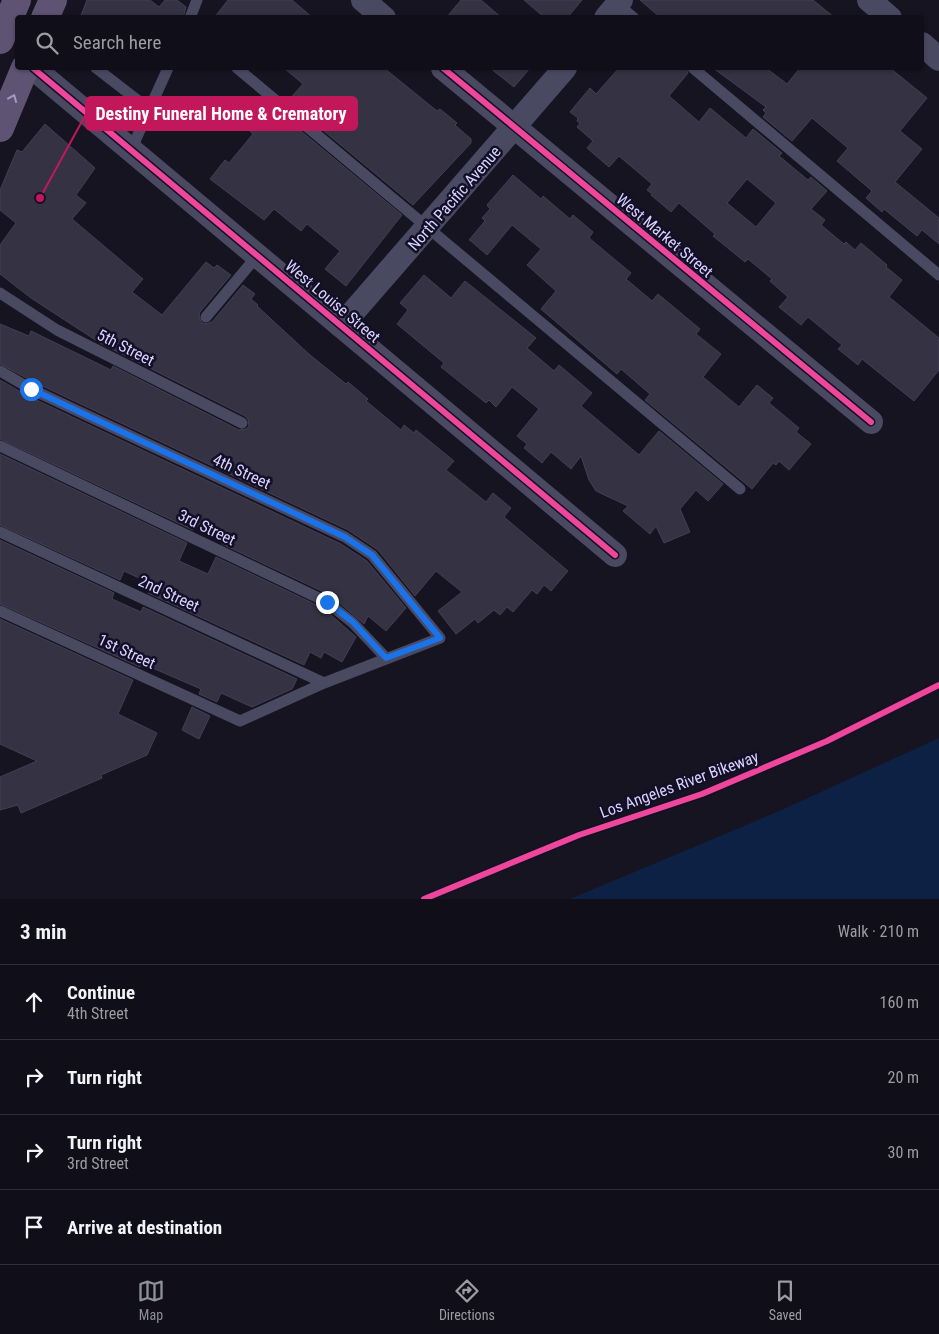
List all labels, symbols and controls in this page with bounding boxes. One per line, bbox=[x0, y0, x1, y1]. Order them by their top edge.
search box bbox=[15, 15, 924, 70]
icon: search bbox=[33, 29, 61, 57]
text: Search here bbox=[73, 31, 161, 54]
one-way arrow bbox=[6, 94, 17, 103]
callout: Destiny Funeral Home & Crematory bbox=[86, 97, 357, 130]
text: Destiny Funeral Home & Crematory bbox=[95, 103, 347, 124]
street label: North Pacific Avenue bbox=[404, 142, 505, 254]
street label: West Market Street bbox=[613, 189, 717, 281]
street label: West Louise Street bbox=[281, 256, 384, 347]
street label: 5th Street bbox=[94, 325, 158, 370]
route start bbox=[20, 378, 43, 401]
street label: 4th Street bbox=[210, 450, 274, 493]
street label: 3rd Street bbox=[175, 505, 239, 550]
street label: 2nd Street bbox=[135, 571, 202, 616]
route end bbox=[316, 591, 339, 614]
street label: 1st Street bbox=[95, 630, 159, 673]
street label: Los Angeles River Bikeway bbox=[597, 747, 762, 822]
text: 3 min bbox=[20, 920, 67, 944]
text: Walk · 210 m bbox=[838, 922, 919, 941]
text: Continue bbox=[67, 981, 135, 1004]
icon: ahead bbox=[20, 988, 48, 1016]
text: 160 m bbox=[880, 993, 919, 1012]
text: 4th Street bbox=[67, 1004, 129, 1023]
icon: right bbox=[20, 1063, 48, 1091]
text: Turn right bbox=[67, 1066, 142, 1089]
text: 20 m bbox=[887, 1068, 919, 1087]
text: Turn right bbox=[67, 1131, 142, 1154]
icon: right bbox=[20, 1138, 48, 1166]
text: 30 m bbox=[887, 1143, 919, 1162]
text: 3rd Street bbox=[67, 1154, 129, 1173]
icon: arrive bbox=[20, 1213, 48, 1241]
text: Arrive at destination bbox=[67, 1216, 222, 1239]
tab: Map bbox=[137, 1277, 165, 1323]
tab: Directions bbox=[439, 1277, 495, 1323]
tab: Saved bbox=[769, 1277, 802, 1323]

